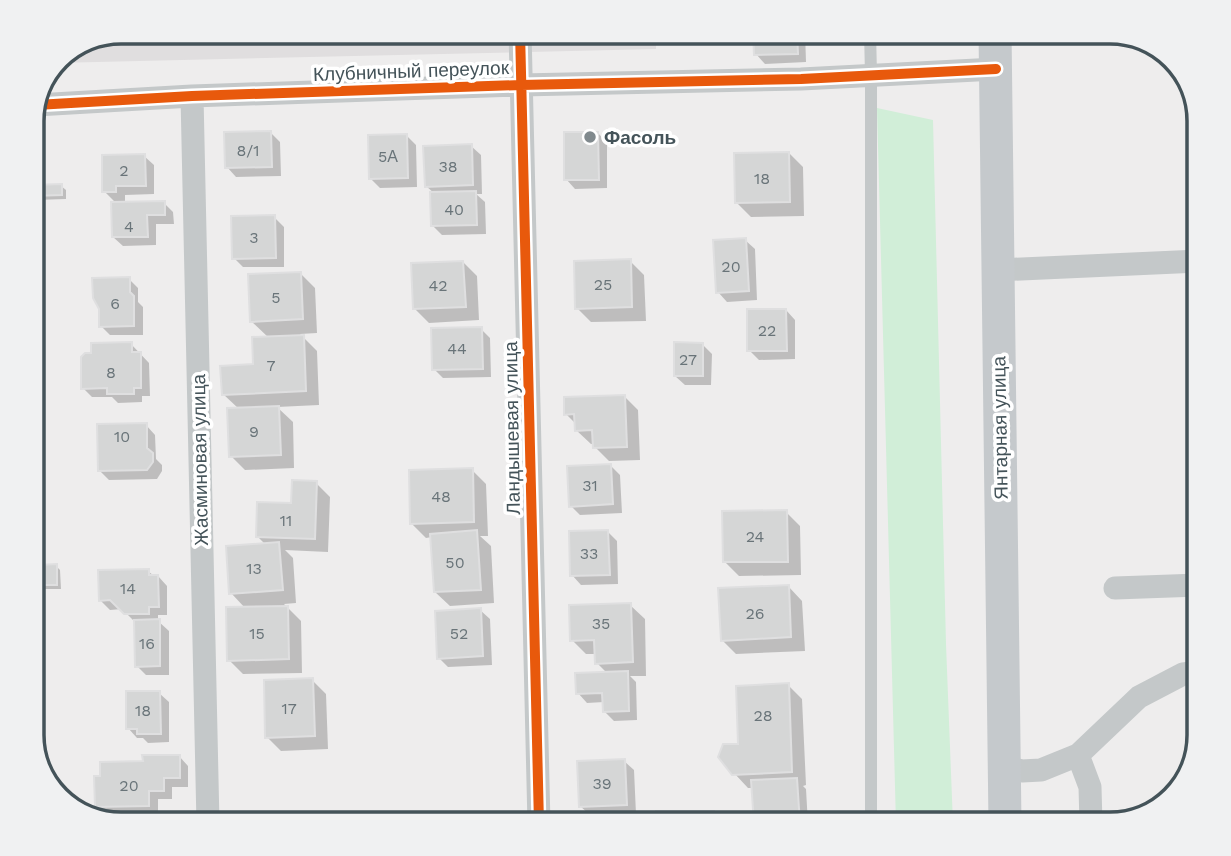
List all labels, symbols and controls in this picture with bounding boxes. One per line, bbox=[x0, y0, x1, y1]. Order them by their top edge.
street label: Клубничный переулок bbox=[313, 56, 510, 86]
place label: Фасоль bbox=[604, 126, 676, 149]
marker: Фасоль bbox=[582, 129, 598, 145]
house number: 8/1 bbox=[236, 141, 260, 160]
house number: 5А bbox=[378, 147, 398, 166]
house number: 38 bbox=[438, 157, 458, 176]
house number: 2 bbox=[119, 161, 129, 180]
house number: 18 bbox=[754, 169, 770, 188]
house number: 40 bbox=[444, 200, 464, 219]
house number: 4 bbox=[124, 217, 134, 236]
house number: 3 bbox=[249, 228, 259, 247]
house number: 20 bbox=[721, 257, 741, 276]
house number: 25 bbox=[594, 275, 612, 294]
house number: 42 bbox=[428, 276, 448, 295]
house number: 5 bbox=[271, 288, 281, 307]
house number: 6 bbox=[110, 294, 120, 313]
house number: 22 bbox=[758, 321, 776, 340]
house number: 44 bbox=[447, 339, 467, 358]
street label: Ландышевая улица bbox=[499, 341, 525, 515]
house number: 27 bbox=[679, 350, 697, 369]
street label: Янтарная улица bbox=[987, 355, 1013, 500]
house number: 7 bbox=[267, 356, 276, 375]
house number: 8 bbox=[106, 363, 116, 382]
street label: Жасминовая улица bbox=[187, 373, 213, 546]
house number: 9 bbox=[249, 422, 259, 441]
house number: 10 bbox=[114, 427, 130, 446]
house number: 31 bbox=[582, 476, 598, 495]
house number: 48 bbox=[431, 487, 451, 506]
house number: 11 bbox=[280, 511, 292, 530]
house number: 24 bbox=[746, 527, 765, 546]
house number: 33 bbox=[580, 544, 598, 563]
house number: 50 bbox=[445, 553, 465, 572]
house number: 13 bbox=[246, 559, 262, 578]
house number: 14 bbox=[120, 579, 136, 598]
house number: 26 bbox=[745, 604, 765, 623]
house number: 35 bbox=[592, 614, 610, 633]
house number: 15 bbox=[249, 624, 265, 643]
house number: 52 bbox=[450, 624, 468, 643]
house number: 16 bbox=[139, 634, 155, 653]
house number: 17 bbox=[281, 699, 297, 718]
house number: 18 bbox=[135, 701, 151, 720]
house number: 28 bbox=[753, 706, 773, 725]
house number: 39 bbox=[592, 774, 612, 793]
house number: 20 bbox=[119, 776, 139, 795]

